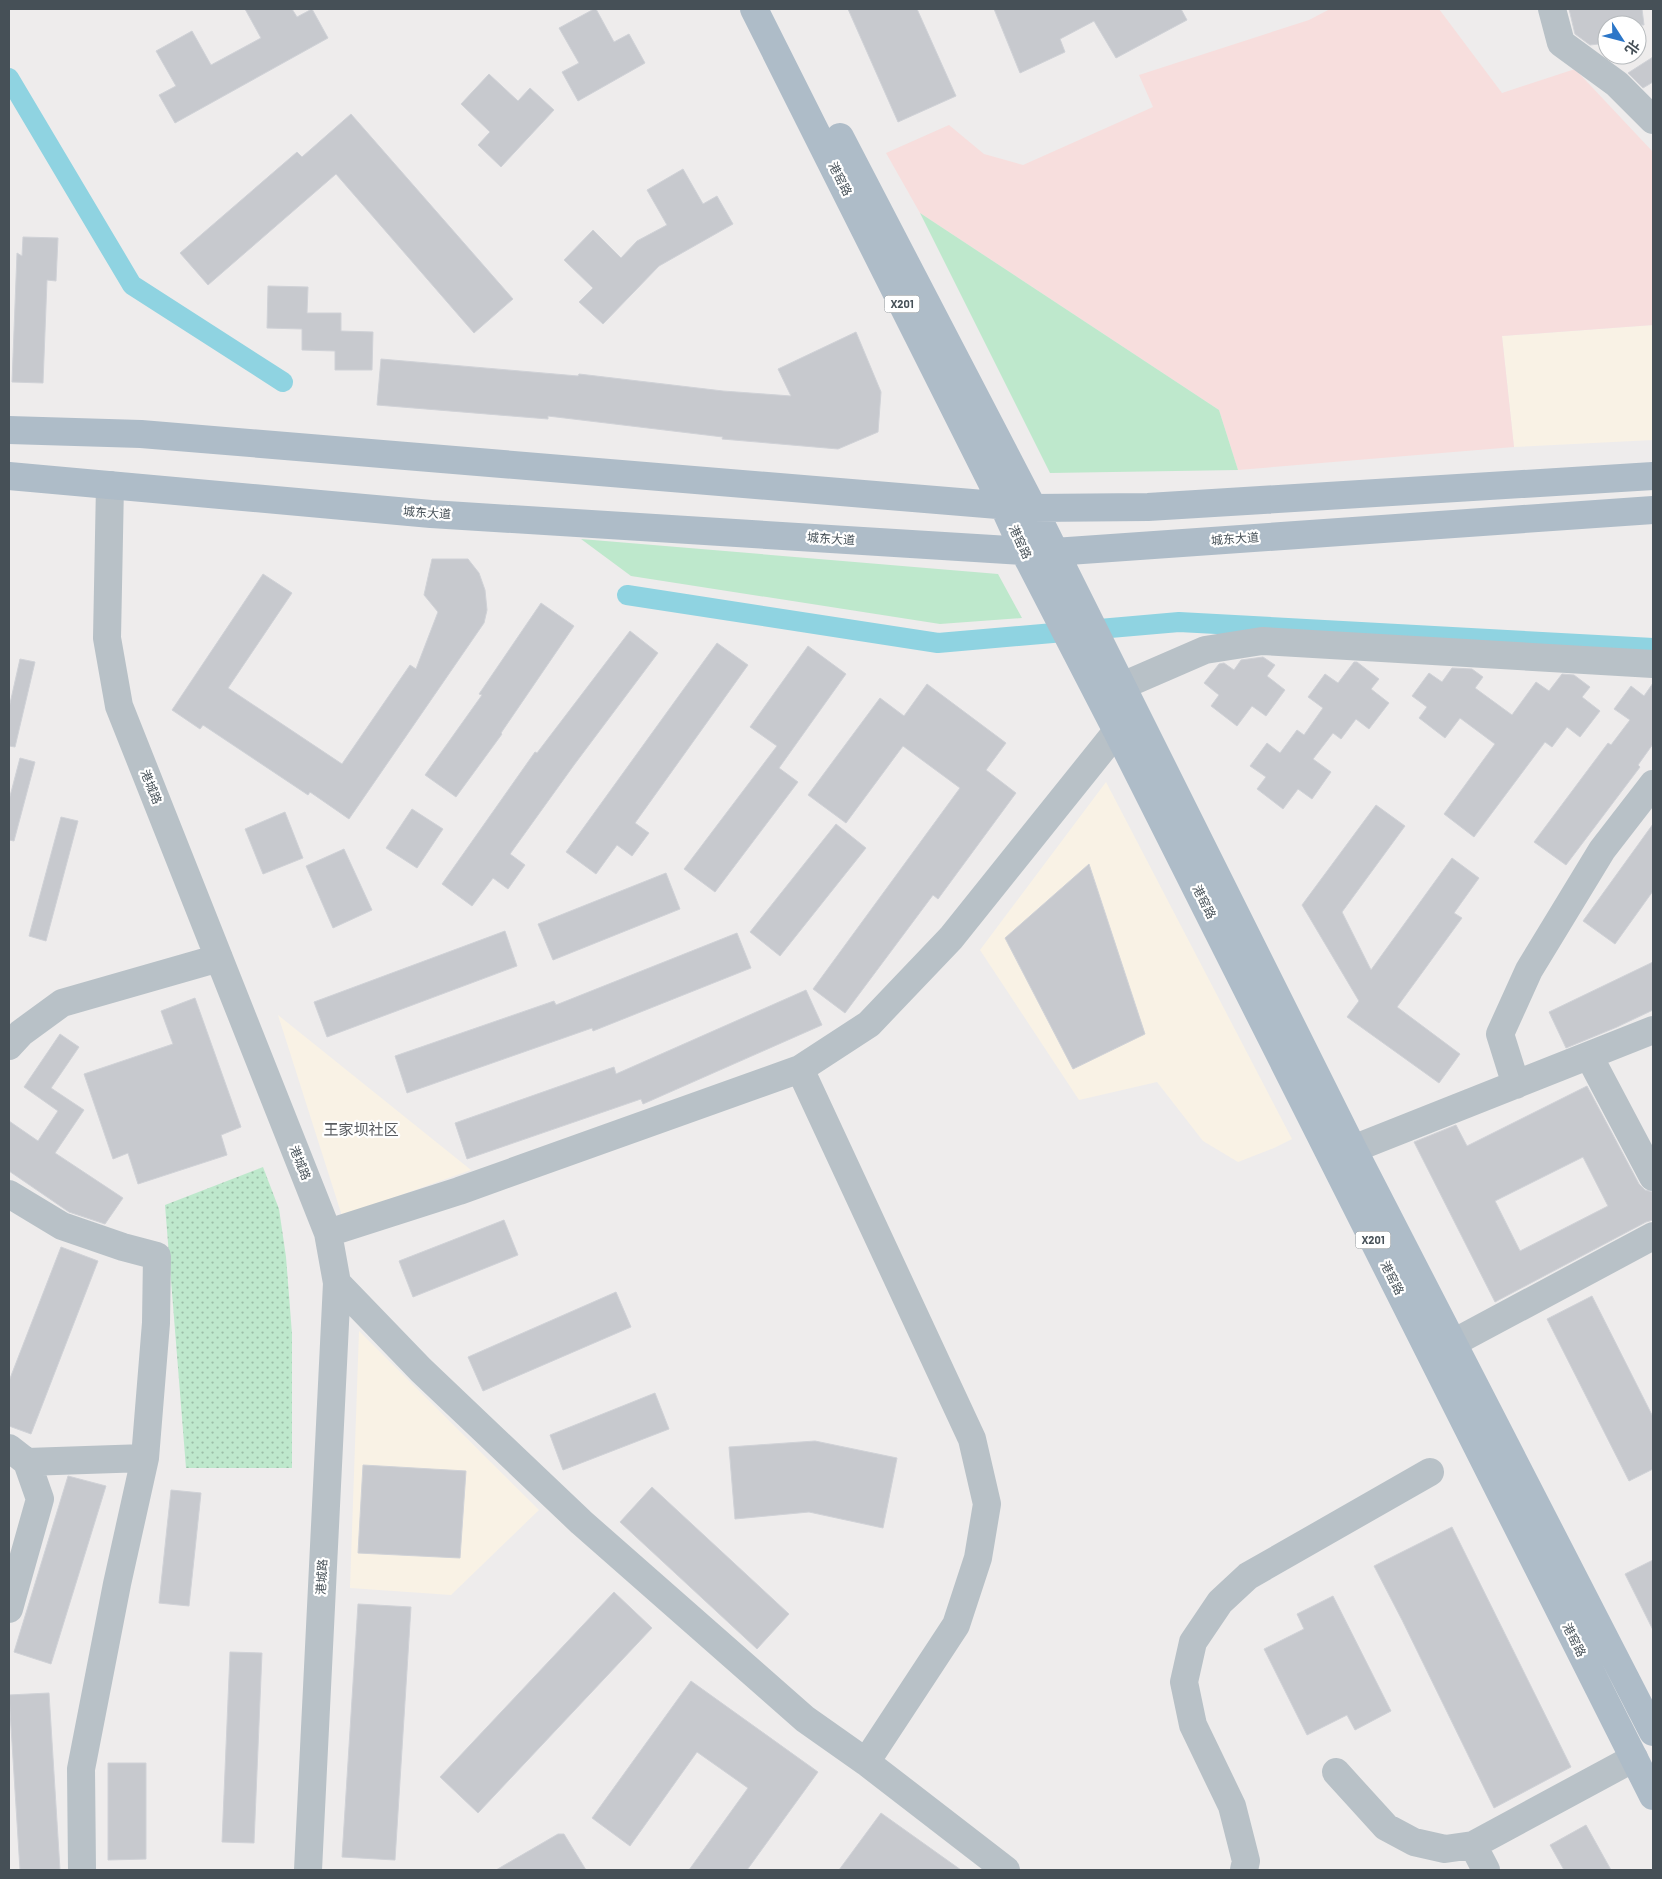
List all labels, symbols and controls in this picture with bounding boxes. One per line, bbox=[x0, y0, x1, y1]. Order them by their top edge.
north arrow bbox=[1597, 15, 1647, 65]
text: 北 bbox=[1622, 37, 1644, 59]
street label: 港窑路 bbox=[826, 159, 855, 198]
road number: X201 bbox=[884, 296, 920, 312]
street label: 城东大道 bbox=[403, 503, 452, 521]
street label: 港窑路 bbox=[1007, 522, 1035, 561]
street label: 城东大道 bbox=[807, 529, 856, 547]
street label: 城东大道 bbox=[1210, 529, 1259, 547]
street label: 港城路 bbox=[139, 767, 165, 806]
street label: 港窑路 bbox=[1190, 882, 1219, 921]
district label: 王家坝社区 bbox=[323, 1120, 399, 1138]
street label: 港城路 bbox=[288, 1143, 314, 1182]
road number: X201 bbox=[1356, 1232, 1390, 1248]
street label: 港窑路 bbox=[1378, 1258, 1407, 1297]
street label: 港城路 bbox=[313, 1559, 329, 1595]
street label: 港窑路 bbox=[1560, 1620, 1589, 1659]

